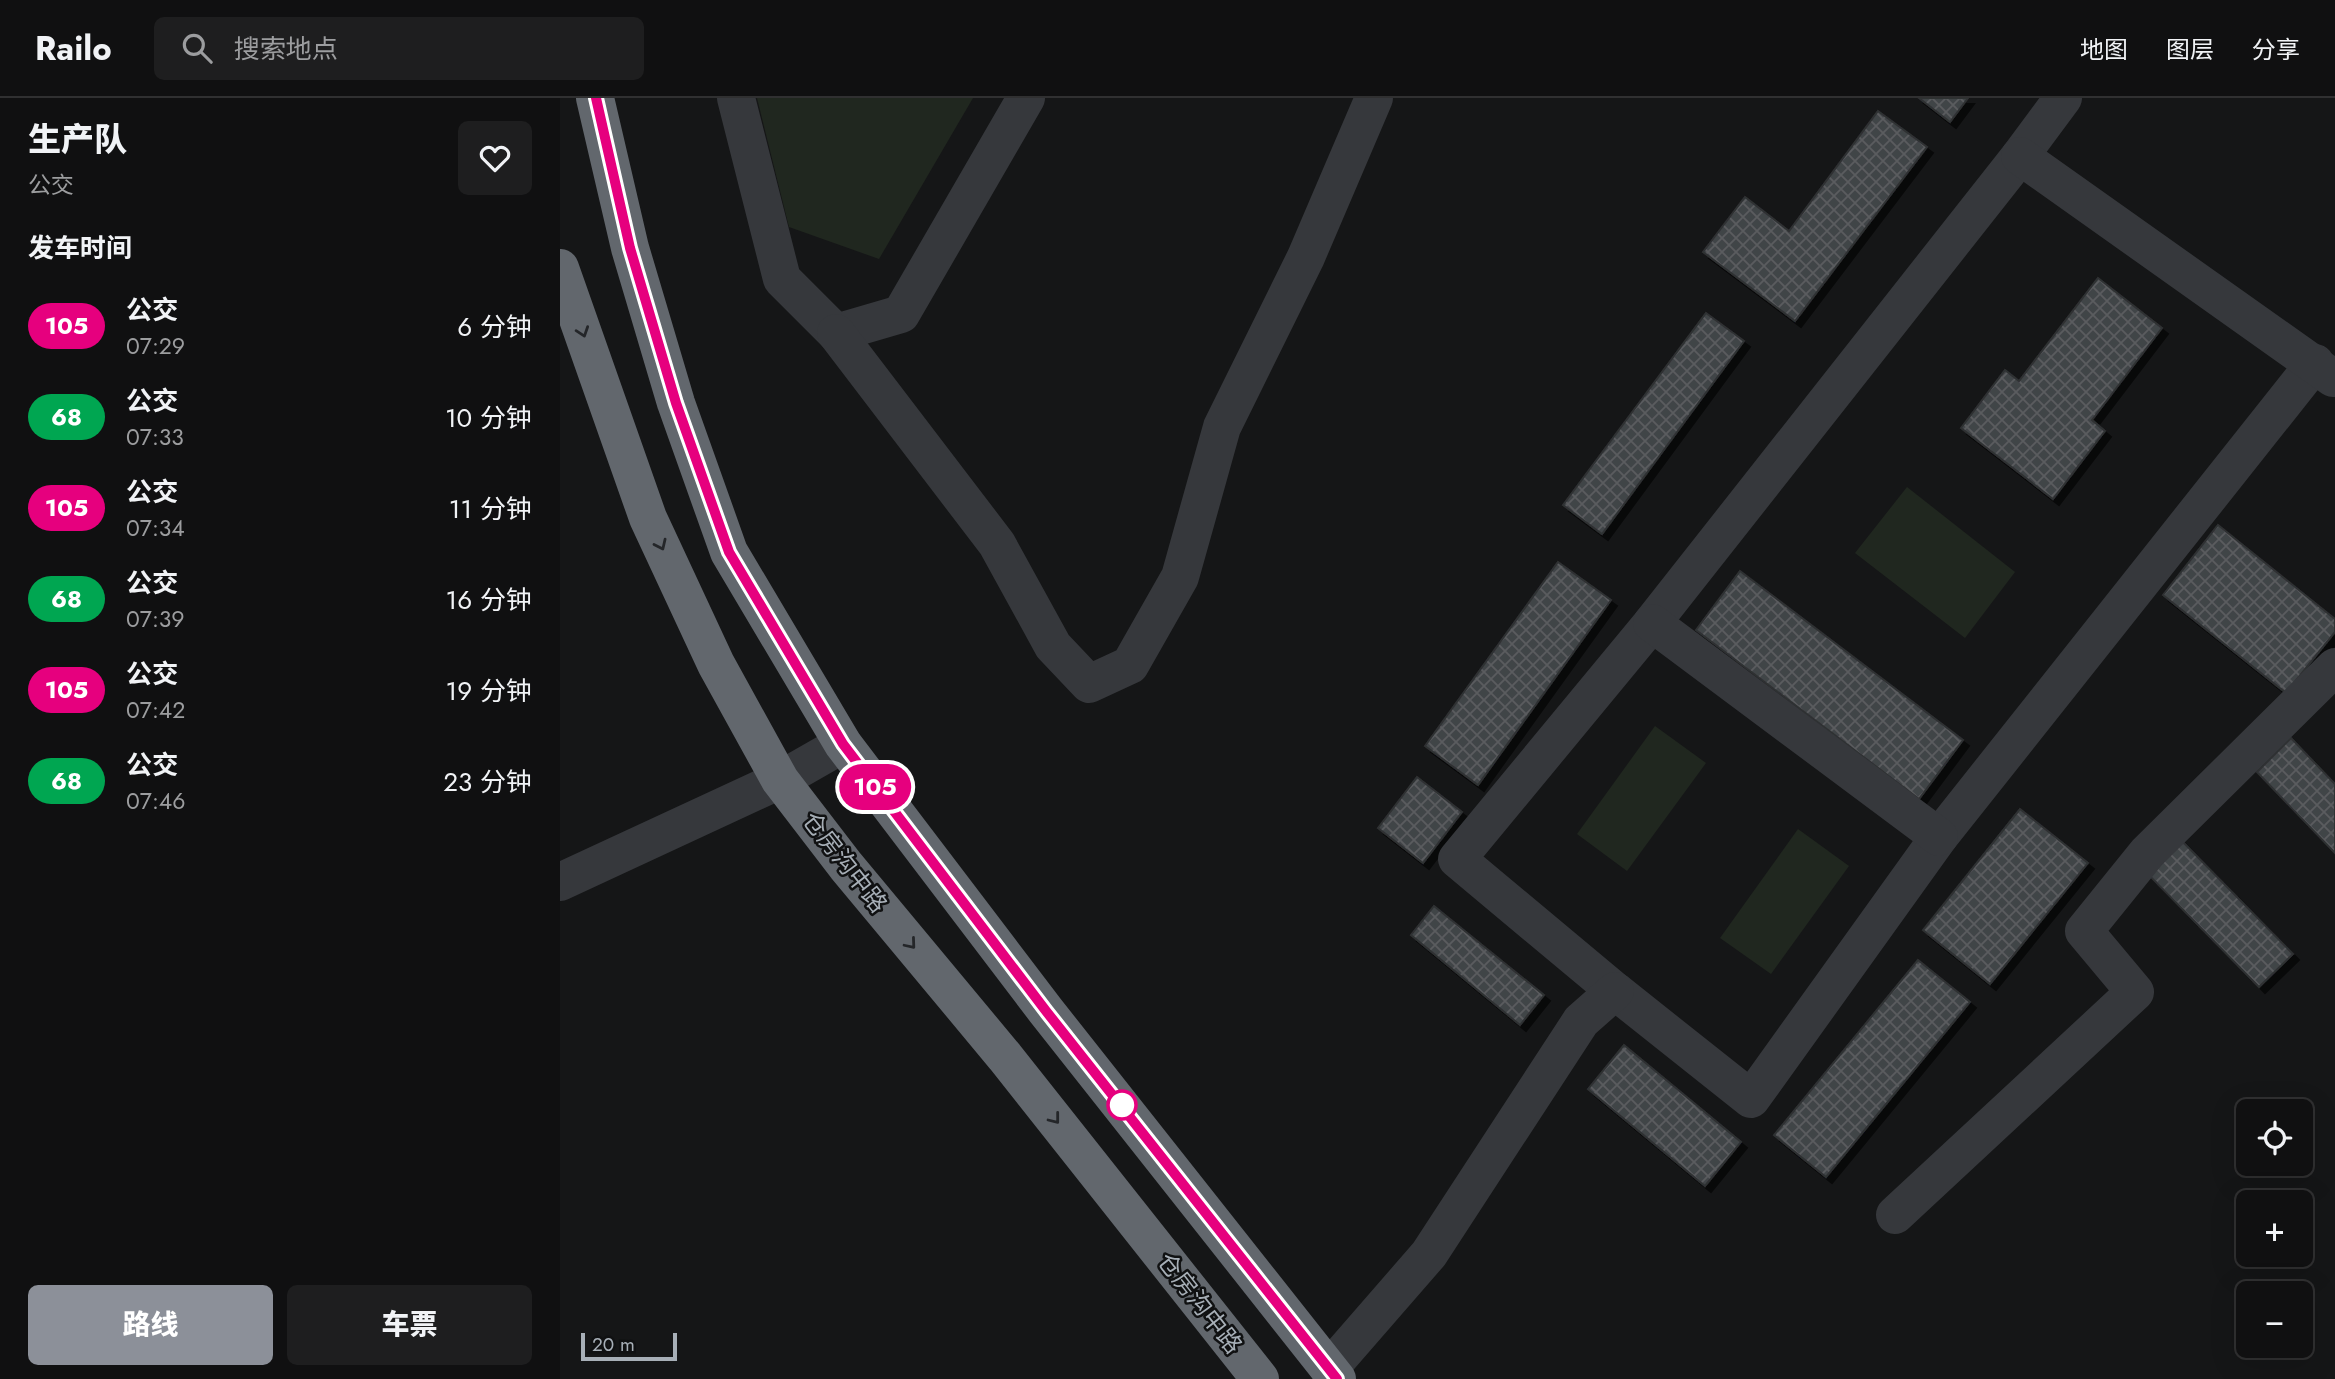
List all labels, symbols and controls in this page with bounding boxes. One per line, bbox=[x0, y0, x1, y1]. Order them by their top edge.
search box bbox=[154, 17, 644, 80]
text: Railo bbox=[35, 25, 112, 72]
icon: search bbox=[178, 29, 216, 67]
text: 搜索地点 bbox=[234, 30, 338, 68]
text: 地图 bbox=[2080, 32, 2128, 67]
text: 图层 bbox=[2166, 32, 2214, 67]
text: 分享 bbox=[2252, 32, 2300, 67]
text: 生产队 bbox=[28, 116, 127, 163]
button: heart bbox=[458, 121, 532, 195]
text: 公交 bbox=[28, 168, 74, 202]
text: 发车时间 bbox=[28, 229, 132, 267]
text: 公交 bbox=[126, 291, 178, 329]
text: 105 bbox=[45, 308, 88, 343]
text: 6 分钟 bbox=[457, 308, 532, 346]
one-way arrow bbox=[575, 325, 589, 337]
text: 07:29 bbox=[126, 329, 185, 363]
text: 公交 bbox=[126, 382, 178, 420]
text: 68 bbox=[51, 399, 82, 434]
text: 10 分钟 bbox=[445, 399, 532, 437]
text: 07:33 bbox=[126, 420, 184, 454]
text: 公交 bbox=[126, 473, 178, 511]
text: 105 bbox=[45, 490, 88, 525]
text: 11 分钟 bbox=[449, 490, 532, 528]
text: 07:34 bbox=[126, 511, 185, 545]
one-way arrow bbox=[653, 538, 667, 551]
text: 公交 bbox=[126, 564, 178, 602]
text: 68 bbox=[51, 581, 82, 616]
text: 16 分钟 bbox=[446, 581, 532, 619]
text: 07:39 bbox=[126, 602, 185, 636]
text: 公交 bbox=[126, 655, 178, 693]
text: 105 bbox=[45, 672, 88, 707]
text: 19 分钟 bbox=[446, 672, 532, 710]
text: 07:42 bbox=[126, 693, 185, 727]
text: 公交 bbox=[126, 746, 178, 784]
text: 68 bbox=[51, 763, 82, 798]
text: 23 分钟 bbox=[443, 763, 532, 801]
line badge: 105 bbox=[835, 764, 915, 810]
text: 105 bbox=[853, 769, 897, 804]
text: 07:46 bbox=[126, 784, 185, 818]
street label: 仓房沟中路 bbox=[794, 804, 896, 920]
one-way arrow bbox=[902, 936, 915, 948]
unlabelled marker bbox=[1107, 1090, 1137, 1120]
map controls bbox=[2236, 1099, 2313, 1358]
button: locate bbox=[2236, 1099, 2313, 1176]
one-way arrow bbox=[1046, 1112, 1059, 1124]
button: + bbox=[2236, 1190, 2313, 1267]
street label: 仓房沟中路 bbox=[1149, 1245, 1251, 1361]
button: − bbox=[2236, 1281, 2313, 1358]
button: 路线 bbox=[28, 1285, 273, 1365]
button: 车票 bbox=[287, 1285, 532, 1365]
scale bar bbox=[581, 1330, 677, 1362]
text: 20 m bbox=[592, 1331, 635, 1358]

